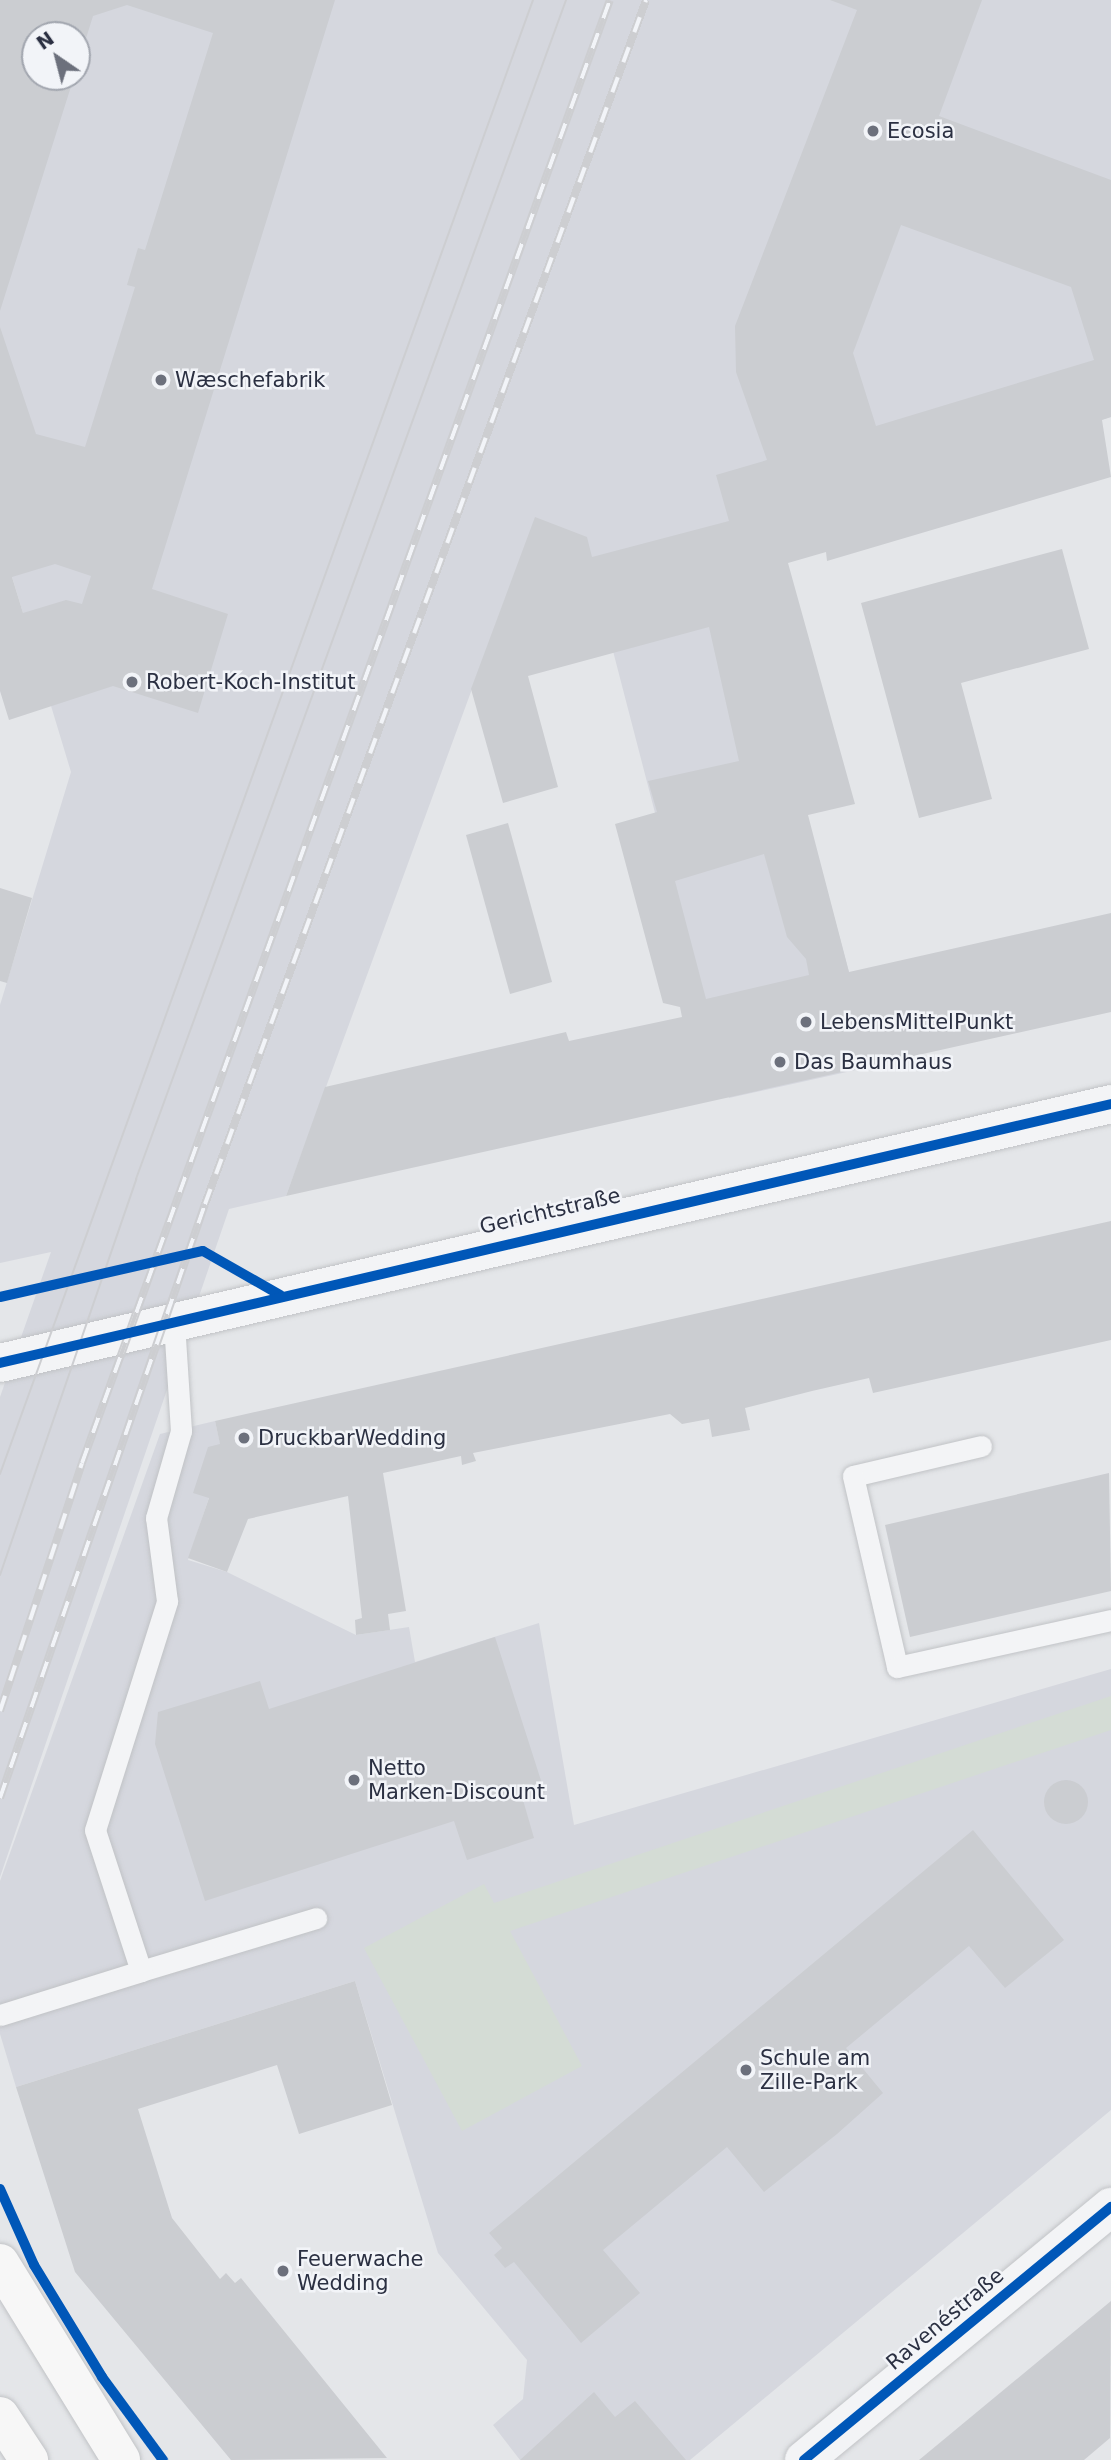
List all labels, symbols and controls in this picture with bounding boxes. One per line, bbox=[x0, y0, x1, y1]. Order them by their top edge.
north arrow bbox=[21, 21, 91, 91]
text: N bbox=[32, 27, 58, 54]
place label: Ecosia bbox=[887, 118, 954, 144]
marker: Ecosia bbox=[865, 123, 881, 139]
place label: Wæschefabrik bbox=[175, 367, 325, 393]
marker: Wæschefabrik bbox=[153, 372, 169, 388]
place label: Robert-Koch-Institut bbox=[146, 669, 355, 695]
marker: Robert-Koch-Institut bbox=[124, 674, 140, 690]
place label: LebensMittelPunkt bbox=[820, 1009, 1013, 1035]
marker: LebensMittelPunkt bbox=[798, 1014, 814, 1030]
place label: Das Baumhaus bbox=[794, 1049, 952, 1075]
marker: Das Baumhaus bbox=[772, 1054, 788, 1070]
street label: Gerichtstraße bbox=[477, 1183, 623, 1239]
place label: DruckbarWedding bbox=[258, 1425, 446, 1451]
marker: DruckbarWedding bbox=[236, 1430, 252, 1446]
place label: Netto Marken-Discount bbox=[368, 1755, 545, 1805]
marker: Netto Marken-Discount bbox=[346, 1772, 362, 1788]
place label: Schule am Zille-Park bbox=[760, 2045, 870, 2095]
marker: Schule am Zille-Park bbox=[738, 2062, 754, 2078]
place label: Feuerwache Wedding bbox=[297, 2246, 424, 2296]
marker: Feuerwache Wedding bbox=[275, 2263, 291, 2279]
street label: Ravenéstraße bbox=[881, 2263, 1009, 2375]

